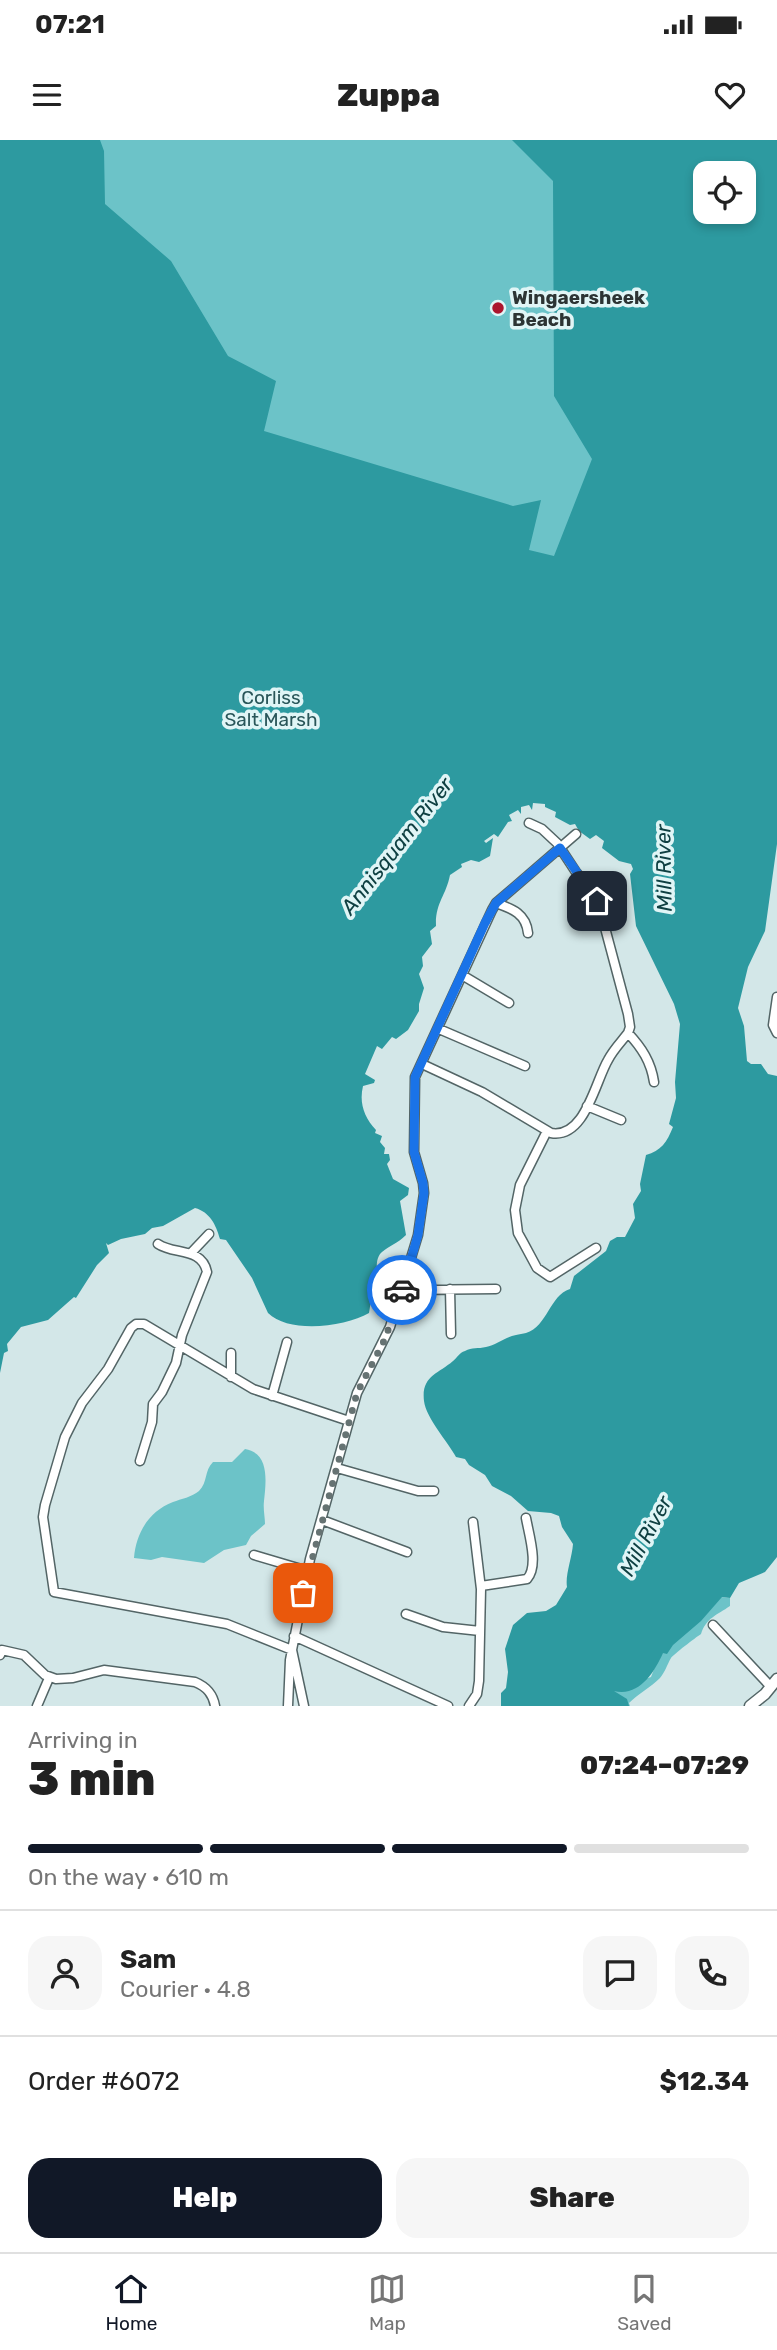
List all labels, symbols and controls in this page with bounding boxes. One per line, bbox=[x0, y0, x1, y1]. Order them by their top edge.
text: 07:21 bbox=[35, 9, 105, 40]
icon: menu bbox=[28, 76, 66, 114]
text: Zuppa bbox=[337, 76, 440, 114]
icon: heart bbox=[711, 76, 749, 114]
map controls bbox=[693, 161, 756, 224]
button: locate bbox=[693, 161, 756, 224]
place label: Wingaersheek Beach bbox=[512, 286, 645, 331]
marker: Wingaersheek Beach bbox=[490, 300, 506, 316]
park label: Corliss Salt Marsh bbox=[224, 686, 318, 731]
water label: Annisquam River bbox=[335, 772, 458, 920]
water label: Mill River bbox=[650, 823, 677, 912]
pin bbox=[567, 871, 627, 931]
icon: home bbox=[578, 882, 616, 920]
courier bbox=[367, 1255, 437, 1325]
icon: car bbox=[383, 1271, 421, 1309]
water label: Mill River bbox=[614, 1491, 678, 1580]
pin bbox=[273, 1563, 333, 1623]
icon: bag bbox=[284, 1574, 322, 1612]
text: Arriving in bbox=[28, 1726, 138, 1754]
text: 07:24–07:29 bbox=[580, 1750, 749, 1781]
text: 3 min bbox=[28, 1752, 156, 1807]
text: On the way · 610 m bbox=[28, 1863, 229, 1891]
button: person bbox=[28, 1936, 102, 2010]
button: chat bbox=[583, 1936, 657, 2010]
button: phone bbox=[675, 1936, 749, 2010]
text: Sam bbox=[120, 1944, 176, 1975]
text: Courier · 4.8 bbox=[120, 1975, 251, 2003]
text: Order #6072 bbox=[28, 2066, 180, 2097]
text: $12.34 bbox=[660, 2066, 749, 2097]
button: Help bbox=[28, 2158, 382, 2238]
button: Share bbox=[396, 2158, 749, 2238]
tab: Home bbox=[105, 2270, 157, 2335]
tab: Map bbox=[368, 2270, 406, 2335]
tab: Saved bbox=[617, 2270, 672, 2335]

